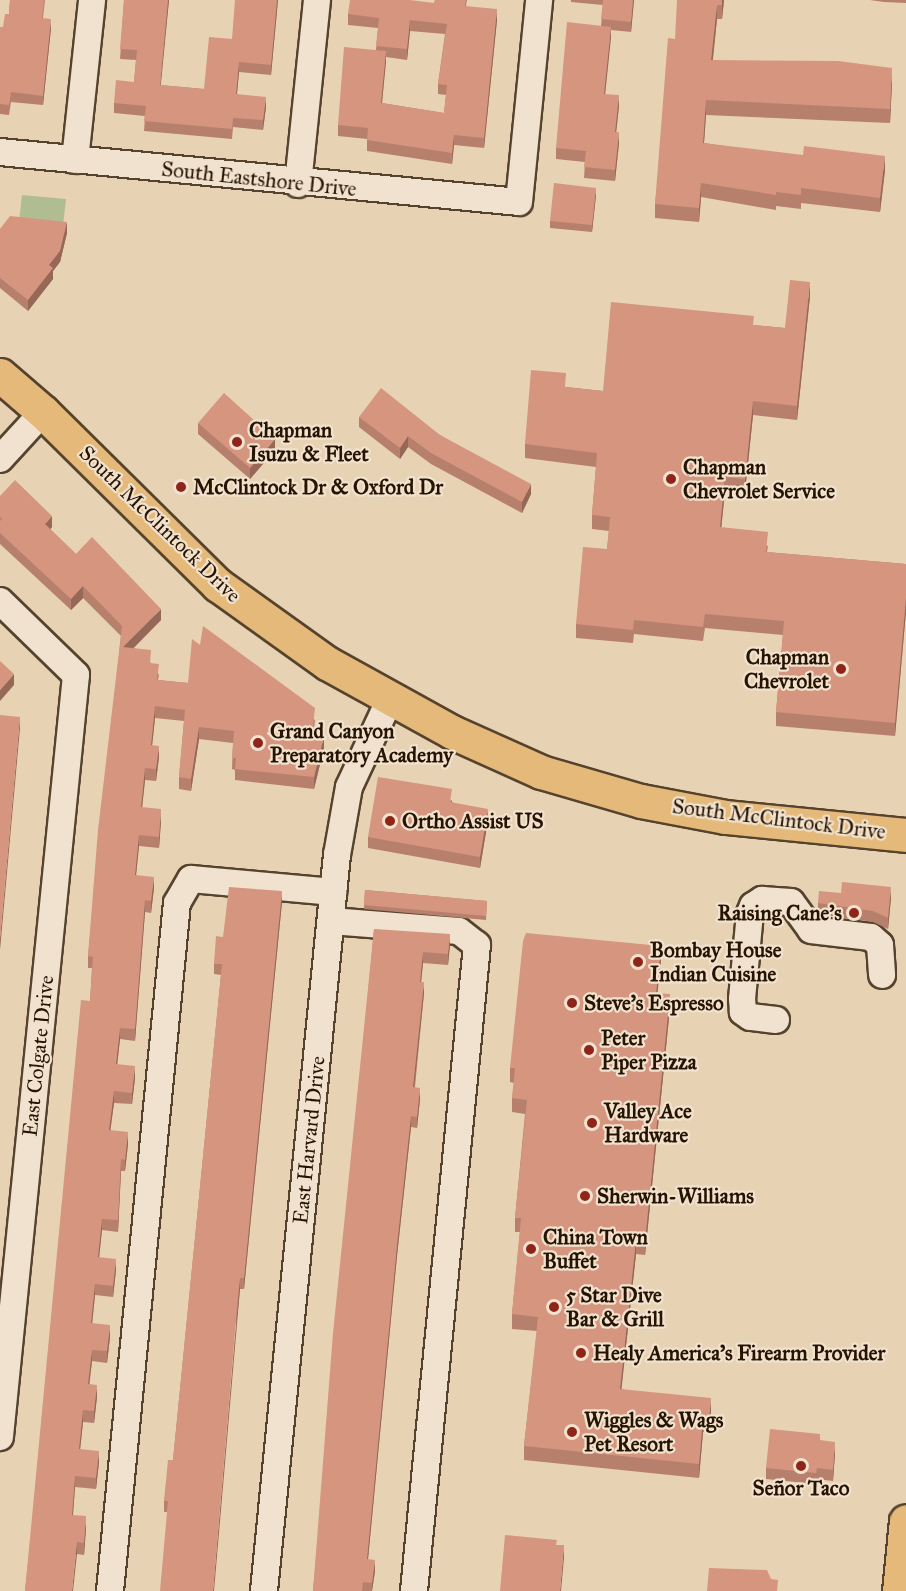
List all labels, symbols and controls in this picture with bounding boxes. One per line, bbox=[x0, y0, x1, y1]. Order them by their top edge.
street label: South Eastshore Drive bbox=[160, 156, 358, 202]
place label: Chapman Isuzu & Fleet bbox=[249, 417, 369, 467]
marker: Chapman Isuzu & Fleet bbox=[230, 435, 244, 449]
street label: South McClintock Drive bbox=[74, 440, 246, 608]
place label: Chapman Chevrolet Service bbox=[683, 454, 835, 504]
marker: Chapman Chevrolet Service bbox=[664, 472, 678, 486]
place label: McClintock Dr & Oxford Dr bbox=[193, 474, 443, 500]
marker: McClintock Dr & Oxford Dr bbox=[174, 480, 188, 494]
place label: Chapman Chevrolet bbox=[744, 644, 829, 694]
marker: Chapman Chevrolet bbox=[834, 662, 848, 676]
place label: Grand Canyon Preparatory Academy bbox=[270, 718, 453, 768]
marker: Grand Canyon Preparatory Academy bbox=[251, 736, 265, 750]
street label: South McClintock Drive bbox=[671, 793, 887, 845]
place label: Ortho Assist US bbox=[402, 808, 544, 834]
marker: Ortho Assist US bbox=[383, 814, 397, 828]
place label: Raising Cane's bbox=[717, 900, 842, 926]
marker: Raising Cane's bbox=[847, 906, 861, 920]
place label: Bombay House Indian Cuisine bbox=[650, 937, 782, 987]
marker: Bombay House Indian Cuisine bbox=[631, 955, 645, 969]
street label: East Colgate Drive bbox=[17, 974, 59, 1138]
place label: Steve's Espresso bbox=[584, 990, 724, 1016]
marker: Steve's Espresso bbox=[565, 996, 579, 1010]
place label: Peter Piper Pizza bbox=[601, 1025, 697, 1075]
marker: Peter Piper Pizza bbox=[582, 1043, 596, 1057]
street label: East Harvard Drive bbox=[288, 1055, 330, 1225]
place label: Valley Ace Hardware bbox=[604, 1098, 692, 1148]
marker: Valley Ace Hardware bbox=[585, 1116, 599, 1130]
place label: Sherwin-Williams bbox=[597, 1183, 754, 1209]
marker: Sherwin-Williams bbox=[578, 1189, 592, 1203]
place label: China Town Buffet bbox=[543, 1224, 648, 1274]
marker: China Town Buffet bbox=[524, 1242, 538, 1256]
place label: 5 Star Dive Bar & Grill bbox=[566, 1282, 664, 1332]
marker: 5 Star Dive Bar & Grill bbox=[547, 1300, 561, 1314]
place label: Healy America's Firearm Provider bbox=[593, 1340, 885, 1366]
marker: Healy America's Firearm Provider bbox=[574, 1346, 588, 1360]
place label: Wiggles & Wags Pet Resort bbox=[584, 1407, 723, 1457]
marker: Wiggles & Wags Pet Resort bbox=[565, 1425, 579, 1439]
marker: Señor Taco bbox=[794, 1459, 808, 1473]
place label: Señor Taco bbox=[753, 1475, 849, 1501]

